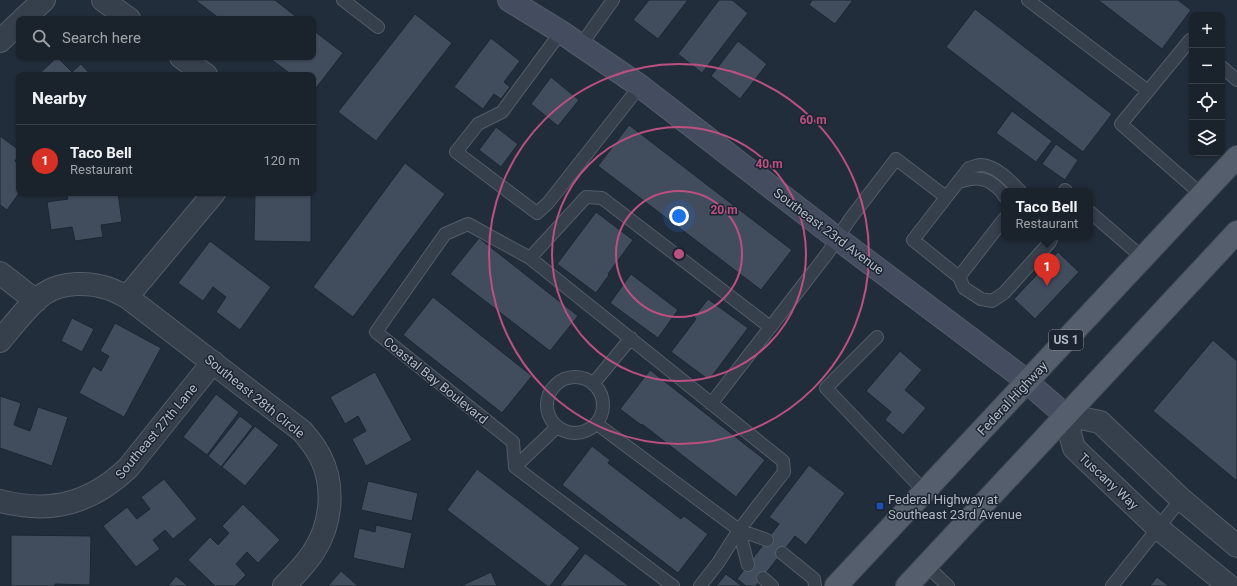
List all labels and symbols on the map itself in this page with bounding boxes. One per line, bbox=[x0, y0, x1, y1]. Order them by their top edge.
text: 60 m bbox=[799, 113, 827, 127]
text: 40 m bbox=[755, 157, 783, 171]
street label: Southeast 23rd Avenue bbox=[771, 185, 887, 278]
text: 20 m bbox=[710, 203, 738, 217]
your location bbox=[669, 206, 689, 226]
centre of rings bbox=[672, 247, 686, 261]
pin: 1 bbox=[1034, 253, 1060, 286]
road number: US 1 bbox=[1049, 330, 1083, 350]
street label: Coastal Bay Boulevard bbox=[381, 334, 491, 427]
street label: Southeast 28th Circle bbox=[202, 352, 308, 441]
street label: Federal Highway bbox=[974, 358, 1050, 438]
street label: Southeast 27th Lane bbox=[112, 381, 201, 482]
street label: Tuscany Way bbox=[1076, 450, 1142, 513]
place label: Federal Highway at Southeast 23rd Avenue bbox=[888, 492, 1022, 522]
marker: Federal Highway at Southeast 23rd Avenue bbox=[875, 501, 885, 511]

